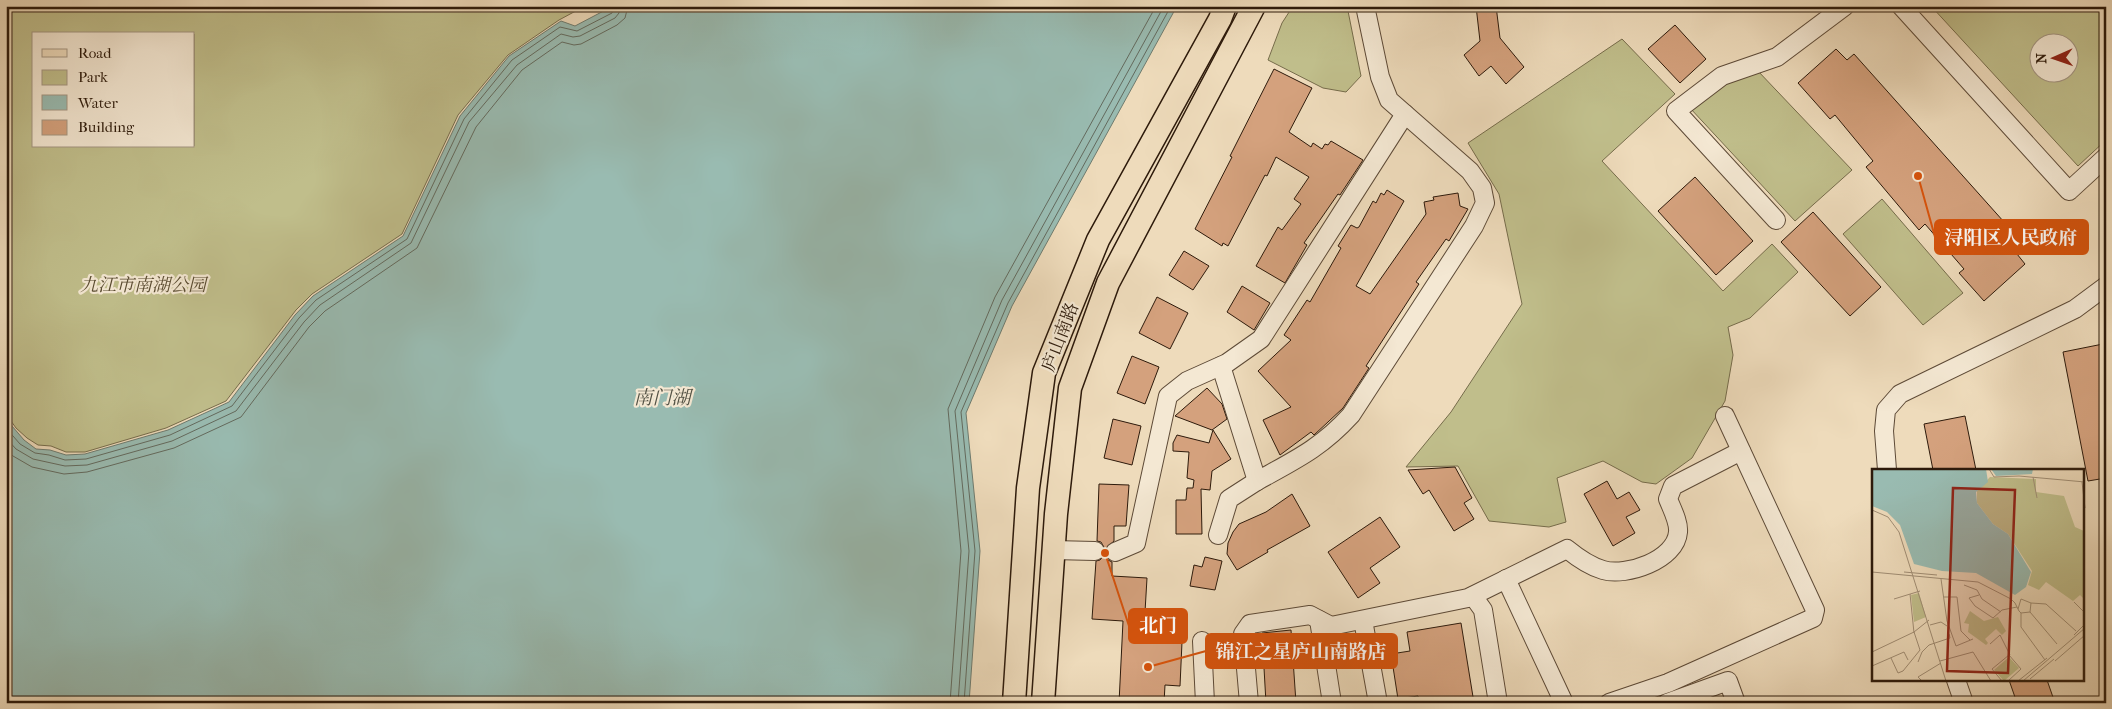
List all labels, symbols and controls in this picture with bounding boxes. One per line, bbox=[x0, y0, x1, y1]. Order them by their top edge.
legend bbox=[32, 32, 195, 148]
north arrow bbox=[2030, 32, 2080, 82]
text: Road bbox=[78, 44, 112, 62]
text: N bbox=[2033, 52, 2050, 64]
text: Park bbox=[78, 68, 108, 86]
text: Water bbox=[77, 94, 118, 112]
text: Building bbox=[78, 118, 135, 136]
callout: 浔阳区人民政府 bbox=[1935, 220, 2088, 254]
text: 浔阳区人民政府 bbox=[1944, 227, 2078, 249]
park label: 九江市南湖公园 bbox=[80, 275, 209, 296]
street label: 庐山南路 bbox=[1038, 300, 1083, 375]
water label: 南门湖 bbox=[633, 387, 693, 409]
inset map bbox=[1872, 469, 2084, 682]
callout: 北门 bbox=[1129, 609, 1187, 643]
text: 北门 bbox=[1139, 615, 1177, 637]
callout: 锦江之星庐山南路店 bbox=[1206, 634, 1397, 668]
text: 锦江之星庐山南路店 bbox=[1215, 641, 1387, 663]

